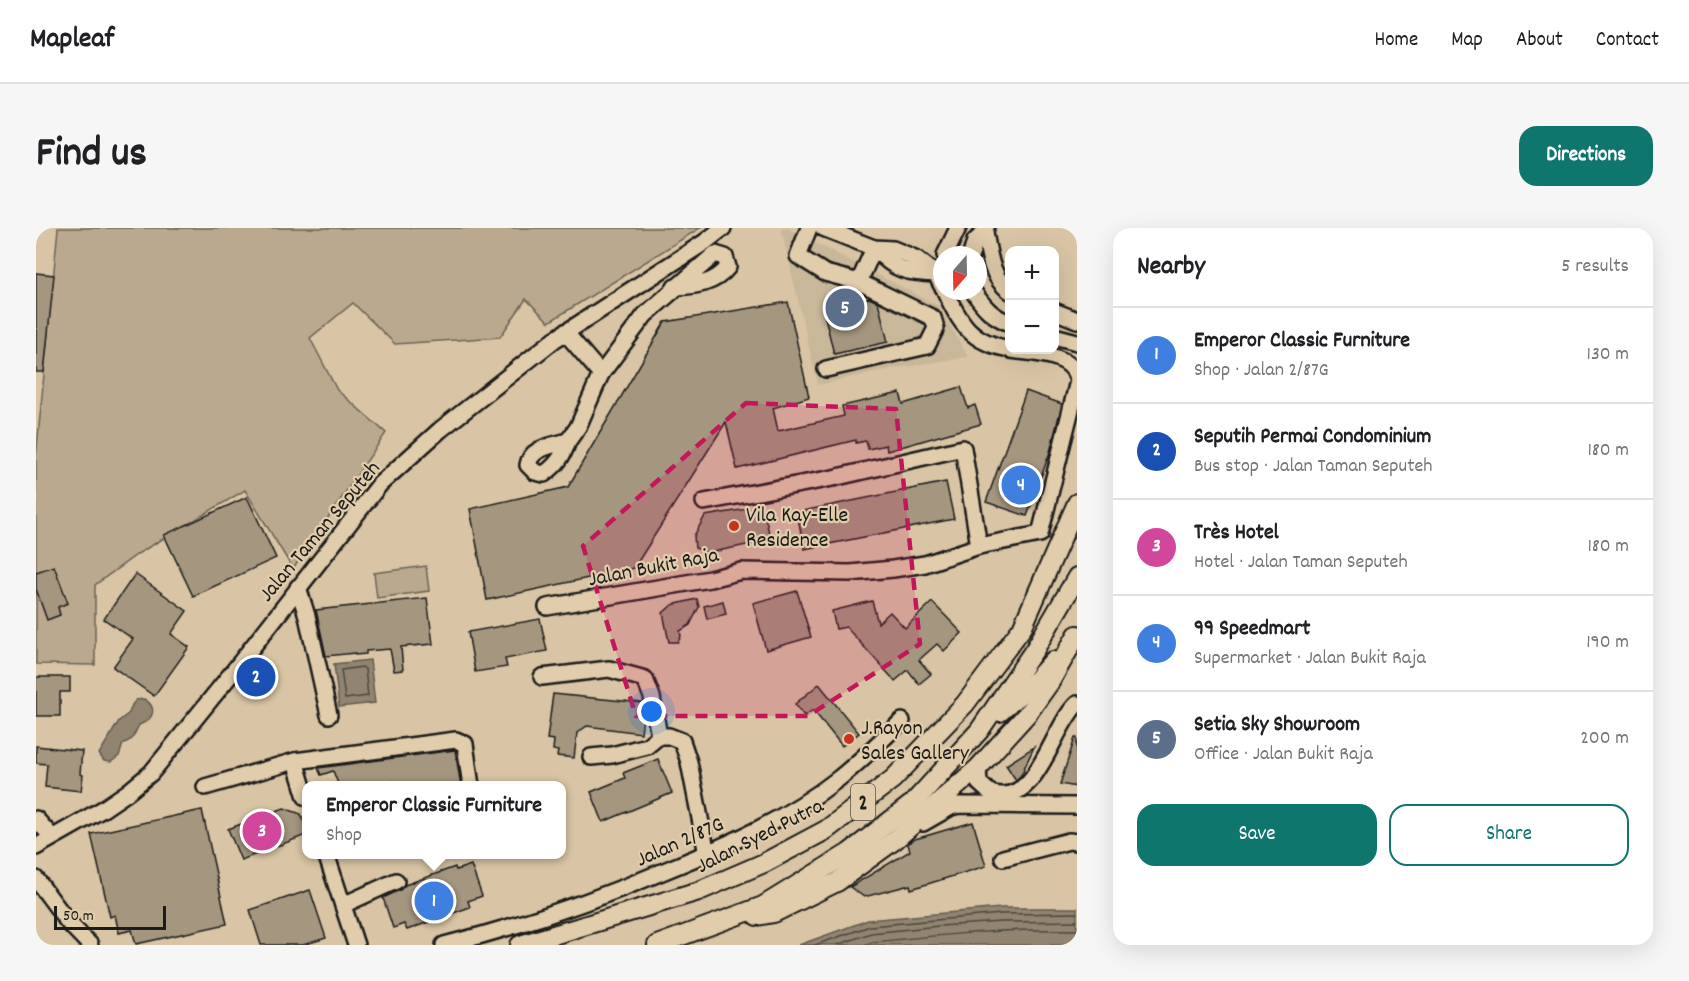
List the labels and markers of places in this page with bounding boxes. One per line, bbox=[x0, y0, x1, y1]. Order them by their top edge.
pin: 5 bbox=[826, 286, 864, 331]
pin: 4 bbox=[1002, 462, 1040, 508]
place label: Vila Kay-Elle Residence bbox=[746, 501, 848, 557]
marker: Vila Kay-Elle Residence bbox=[727, 519, 741, 533]
pin: 2 bbox=[236, 654, 276, 700]
place label: J.Rayon Sales Gallery bbox=[861, 714, 970, 770]
marker: J.Rayon Sales Gallery bbox=[842, 732, 856, 746]
pin: 3 bbox=[242, 808, 282, 854]
pin: 1 bbox=[414, 878, 454, 924]

